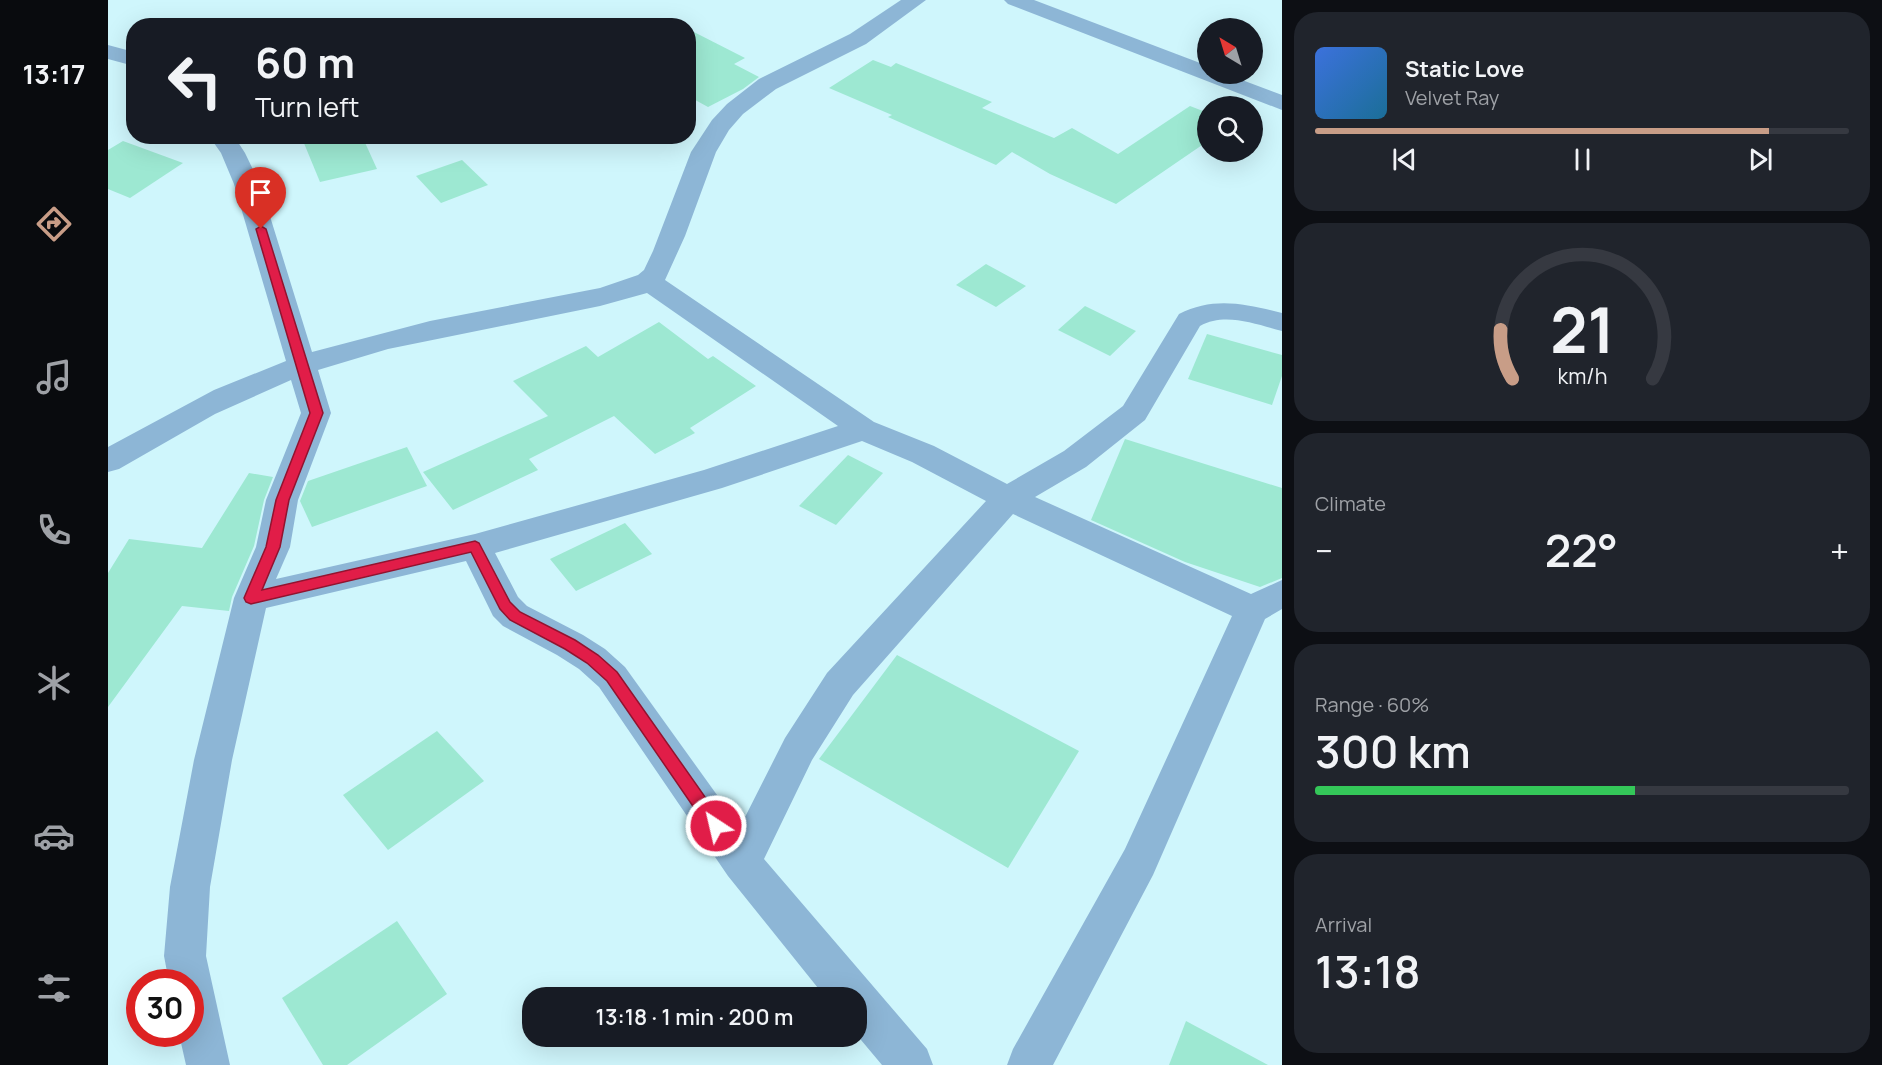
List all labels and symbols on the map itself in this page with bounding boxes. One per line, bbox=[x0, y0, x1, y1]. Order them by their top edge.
north arrow bbox=[1197, 18, 1263, 84]
pin bbox=[235, 167, 286, 229]
position arrow bbox=[684, 794, 748, 858]
speed limit sign: 30 bbox=[126, 969, 204, 1047]

